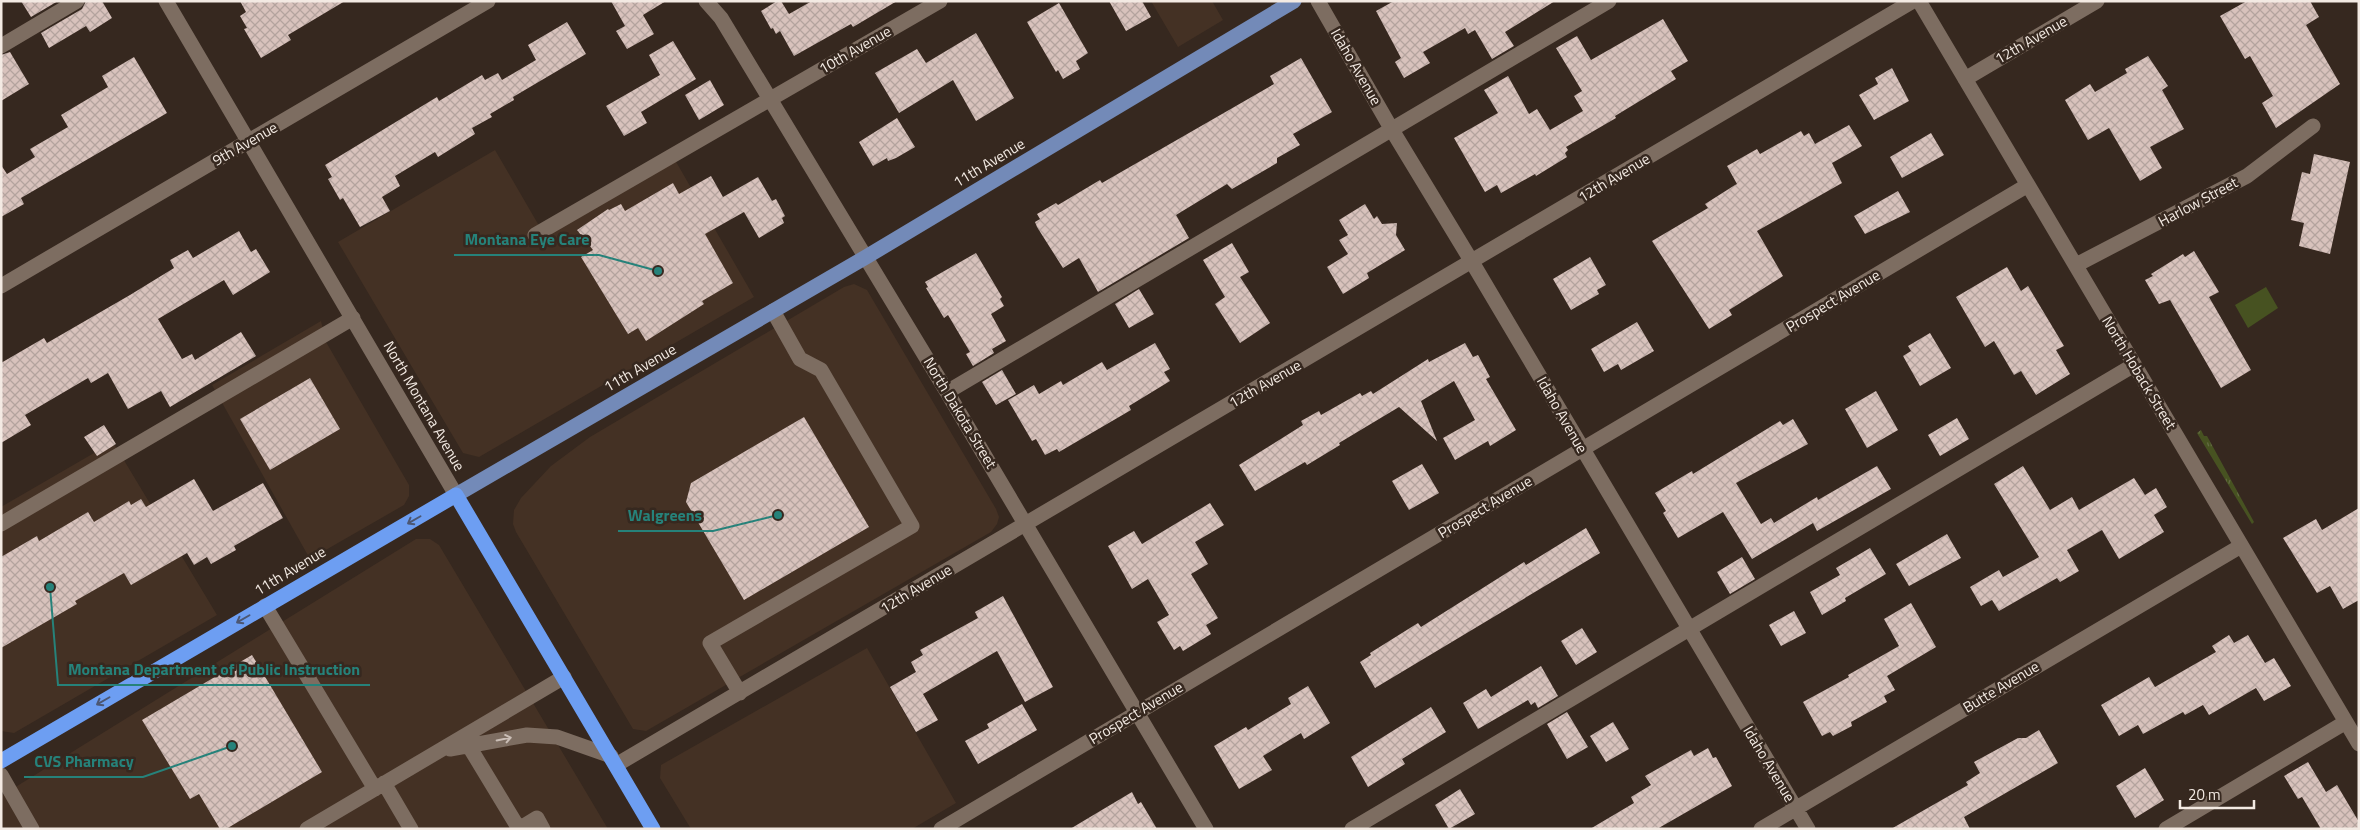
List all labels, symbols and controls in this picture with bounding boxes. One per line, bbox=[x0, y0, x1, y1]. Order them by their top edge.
street label: 12th Avenue bbox=[1990, 10, 2071, 70]
street label: 10th Avenue bbox=[814, 20, 895, 80]
street label: Idaho Avenue bbox=[1325, 24, 1388, 109]
street label: 9th Avenue bbox=[208, 116, 282, 172]
street label: 11th Avenue bbox=[948, 132, 1029, 193]
street label: 12th Avenue bbox=[1573, 147, 1654, 208]
street label: Harlow Street bbox=[2154, 171, 2242, 232]
callout: Montana Eye Care bbox=[454, 224, 599, 255]
text: Montana Eye Care bbox=[465, 227, 589, 251]
street label: Prospect Avenue bbox=[1781, 263, 1884, 338]
street label: North Hoback Street bbox=[2096, 312, 2183, 435]
street label: North Montana Avenue bbox=[378, 336, 471, 475]
street label: 11th Avenue bbox=[599, 338, 680, 398]
street label: North Dakota Street bbox=[918, 353, 1003, 474]
street label: 12th Avenue bbox=[1224, 354, 1305, 414]
street label: Idaho Avenue bbox=[1531, 372, 1594, 457]
street label: Prospect Avenue bbox=[1433, 469, 1536, 544]
callout: Walgreens bbox=[618, 500, 713, 531]
text: Walgreens bbox=[628, 503, 702, 527]
one-way arrow bbox=[407, 515, 421, 525]
street label: 11th Avenue bbox=[249, 540, 330, 601]
street label: 12th Avenue bbox=[875, 558, 956, 619]
one-way arrow bbox=[237, 615, 251, 625]
callout: Montana Department of Public Instruction bbox=[58, 654, 370, 685]
street label: Butte Avenue bbox=[1958, 655, 2043, 718]
text: Montana Department of Public Instruction bbox=[68, 657, 360, 681]
street label: Prospect Avenue bbox=[1084, 675, 1187, 750]
one-way arrow bbox=[97, 697, 111, 707]
street label: Idaho Avenue bbox=[1738, 721, 1801, 806]
one-way arrow bbox=[495, 734, 511, 743]
callout: CVS Pharmacy bbox=[24, 746, 143, 777]
text: CVS Pharmacy bbox=[34, 749, 134, 773]
scale bar bbox=[2180, 778, 2254, 810]
text: 20 m bbox=[2188, 783, 2221, 806]

